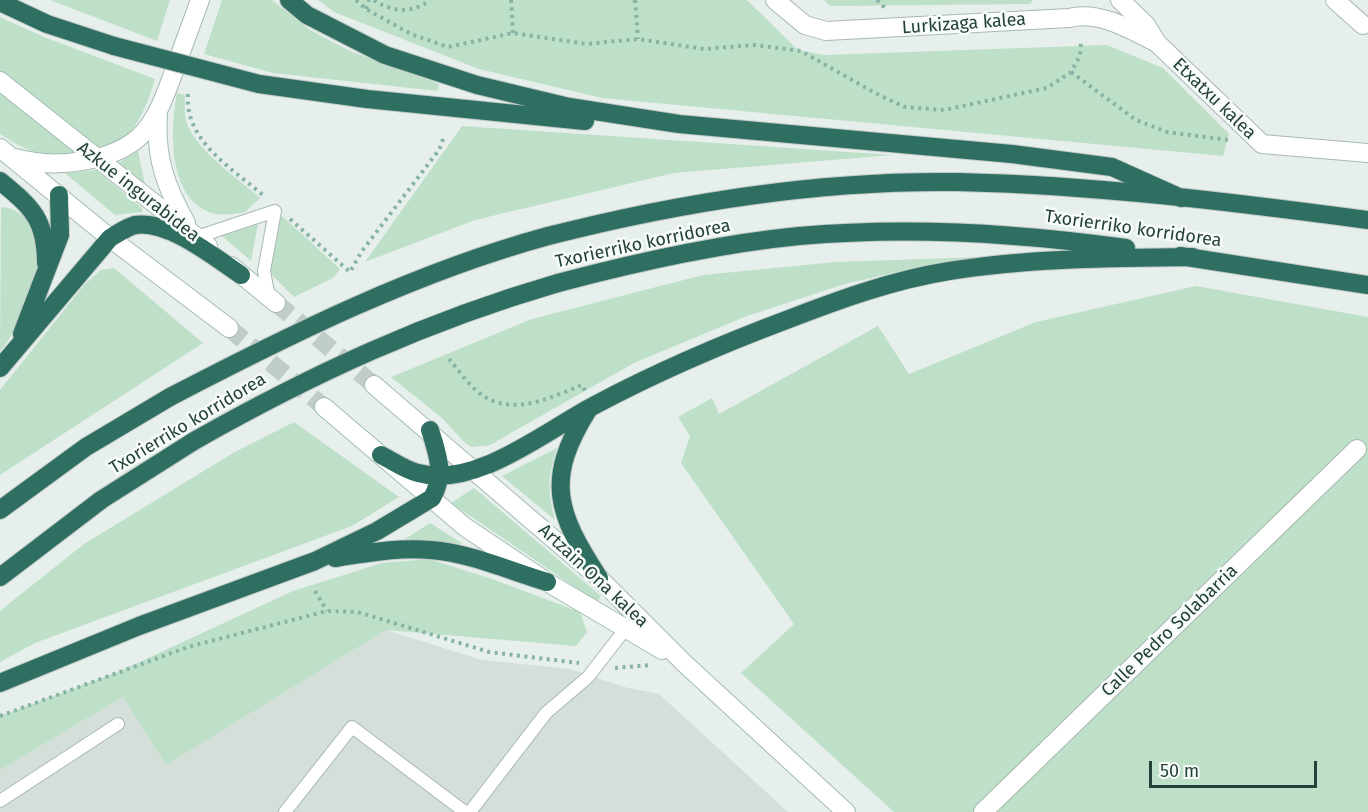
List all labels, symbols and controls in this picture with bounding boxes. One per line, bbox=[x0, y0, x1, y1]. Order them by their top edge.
street label: Lurkizaga kalea bbox=[901, 9, 1027, 39]
street label: Etxatxu kalea bbox=[1168, 54, 1260, 144]
street label: Azkue ingurabidea bbox=[72, 137, 204, 247]
street label: Txorierriko korridorea bbox=[1043, 206, 1223, 252]
street label: Txorierriko korridorea bbox=[553, 215, 733, 273]
street label: Txorierriko korridorea bbox=[106, 369, 270, 479]
street label: Artzain Ona kalea bbox=[534, 520, 652, 632]
street label: Calle Pedro Solabarria bbox=[1097, 560, 1243, 702]
scale bar bbox=[1152, 749, 1320, 787]
text: 50 m bbox=[1160, 760, 1199, 782]

